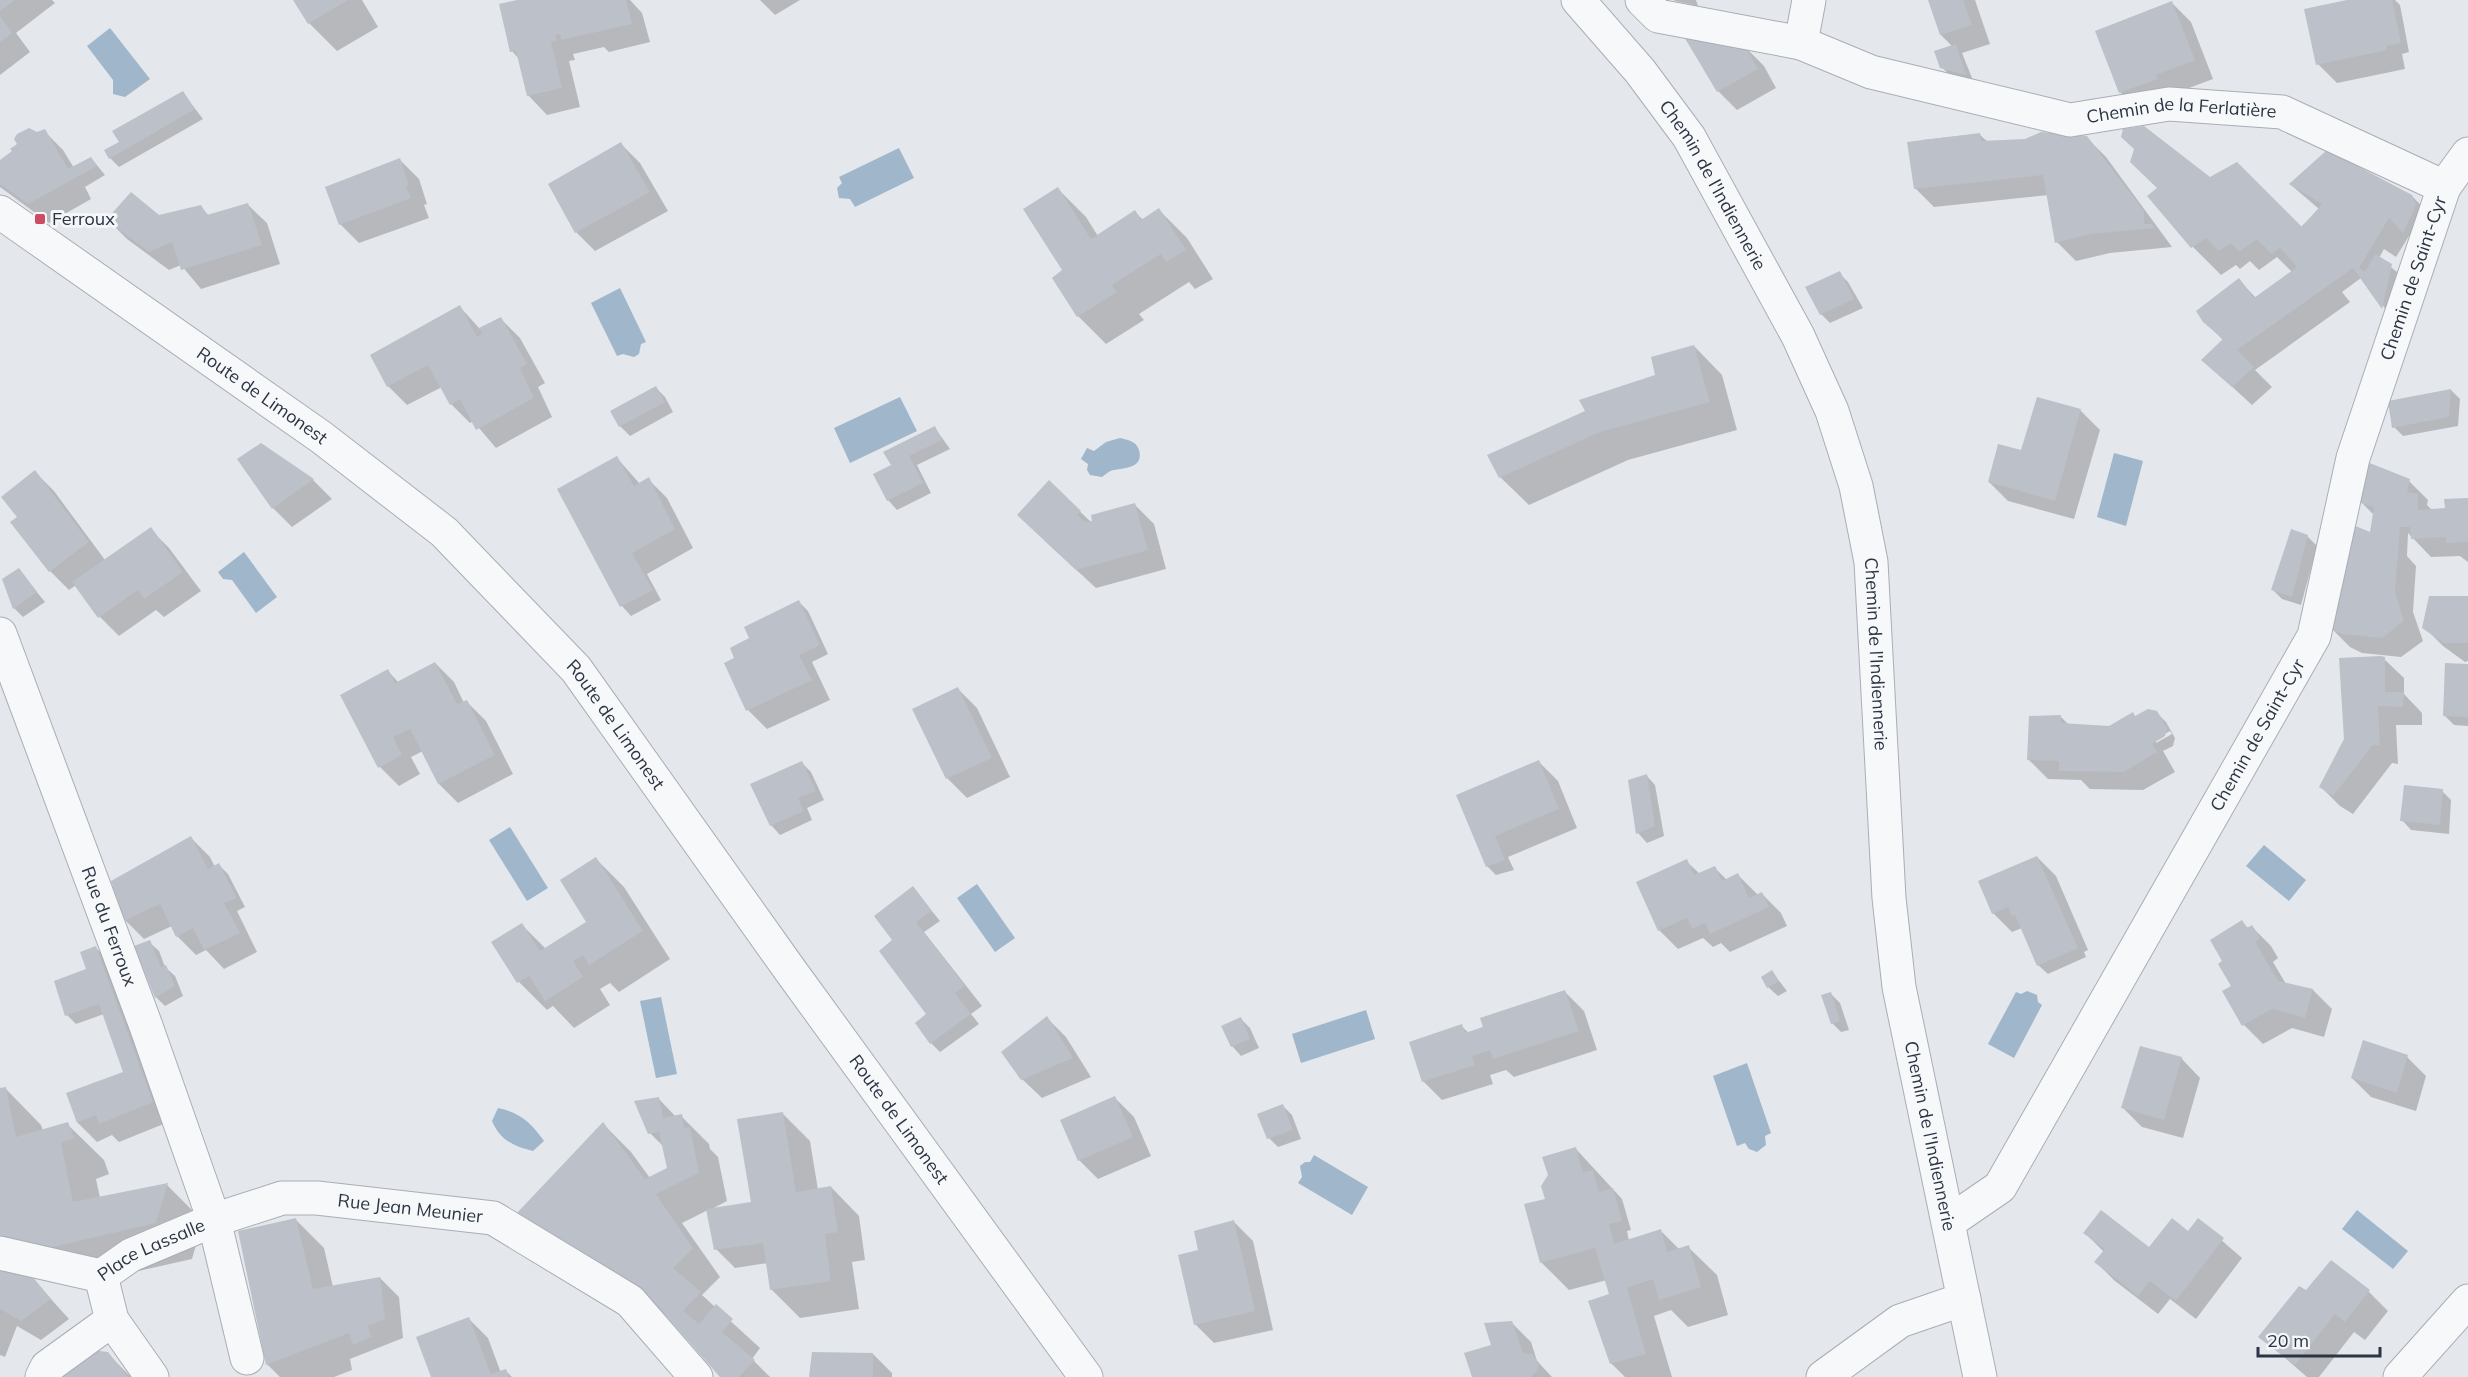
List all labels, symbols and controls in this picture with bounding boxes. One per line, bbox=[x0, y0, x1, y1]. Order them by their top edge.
street label: Chemin de la Ferlatière bbox=[2085, 92, 2277, 128]
street label: Chemin de l'Indiennerie bbox=[1654, 95, 1772, 274]
street label: Chemin de Saint-Cyr bbox=[2375, 192, 2451, 363]
place label: Ferroux bbox=[52, 207, 115, 230]
marker: Ferroux bbox=[33, 212, 47, 226]
street label: Route de Limonest bbox=[192, 341, 333, 449]
street label: Chemin de l'Indiennerie bbox=[1860, 557, 1893, 751]
street label: Route de Limonest bbox=[562, 654, 670, 794]
street label: Chemin de Saint-Cyr bbox=[2204, 654, 2310, 815]
street label: Rue du Ferroux bbox=[77, 863, 142, 990]
street label: Chemin de l'Indiennerie bbox=[1899, 1039, 1961, 1233]
street label: Route de Limonest bbox=[844, 1050, 954, 1189]
street label: Rue Jean Meunier bbox=[336, 1188, 485, 1228]
street label: Place Lassalle bbox=[93, 1213, 208, 1286]
scale bar bbox=[2258, 1320, 2380, 1358]
text: 20 m bbox=[2267, 1329, 2309, 1352]

